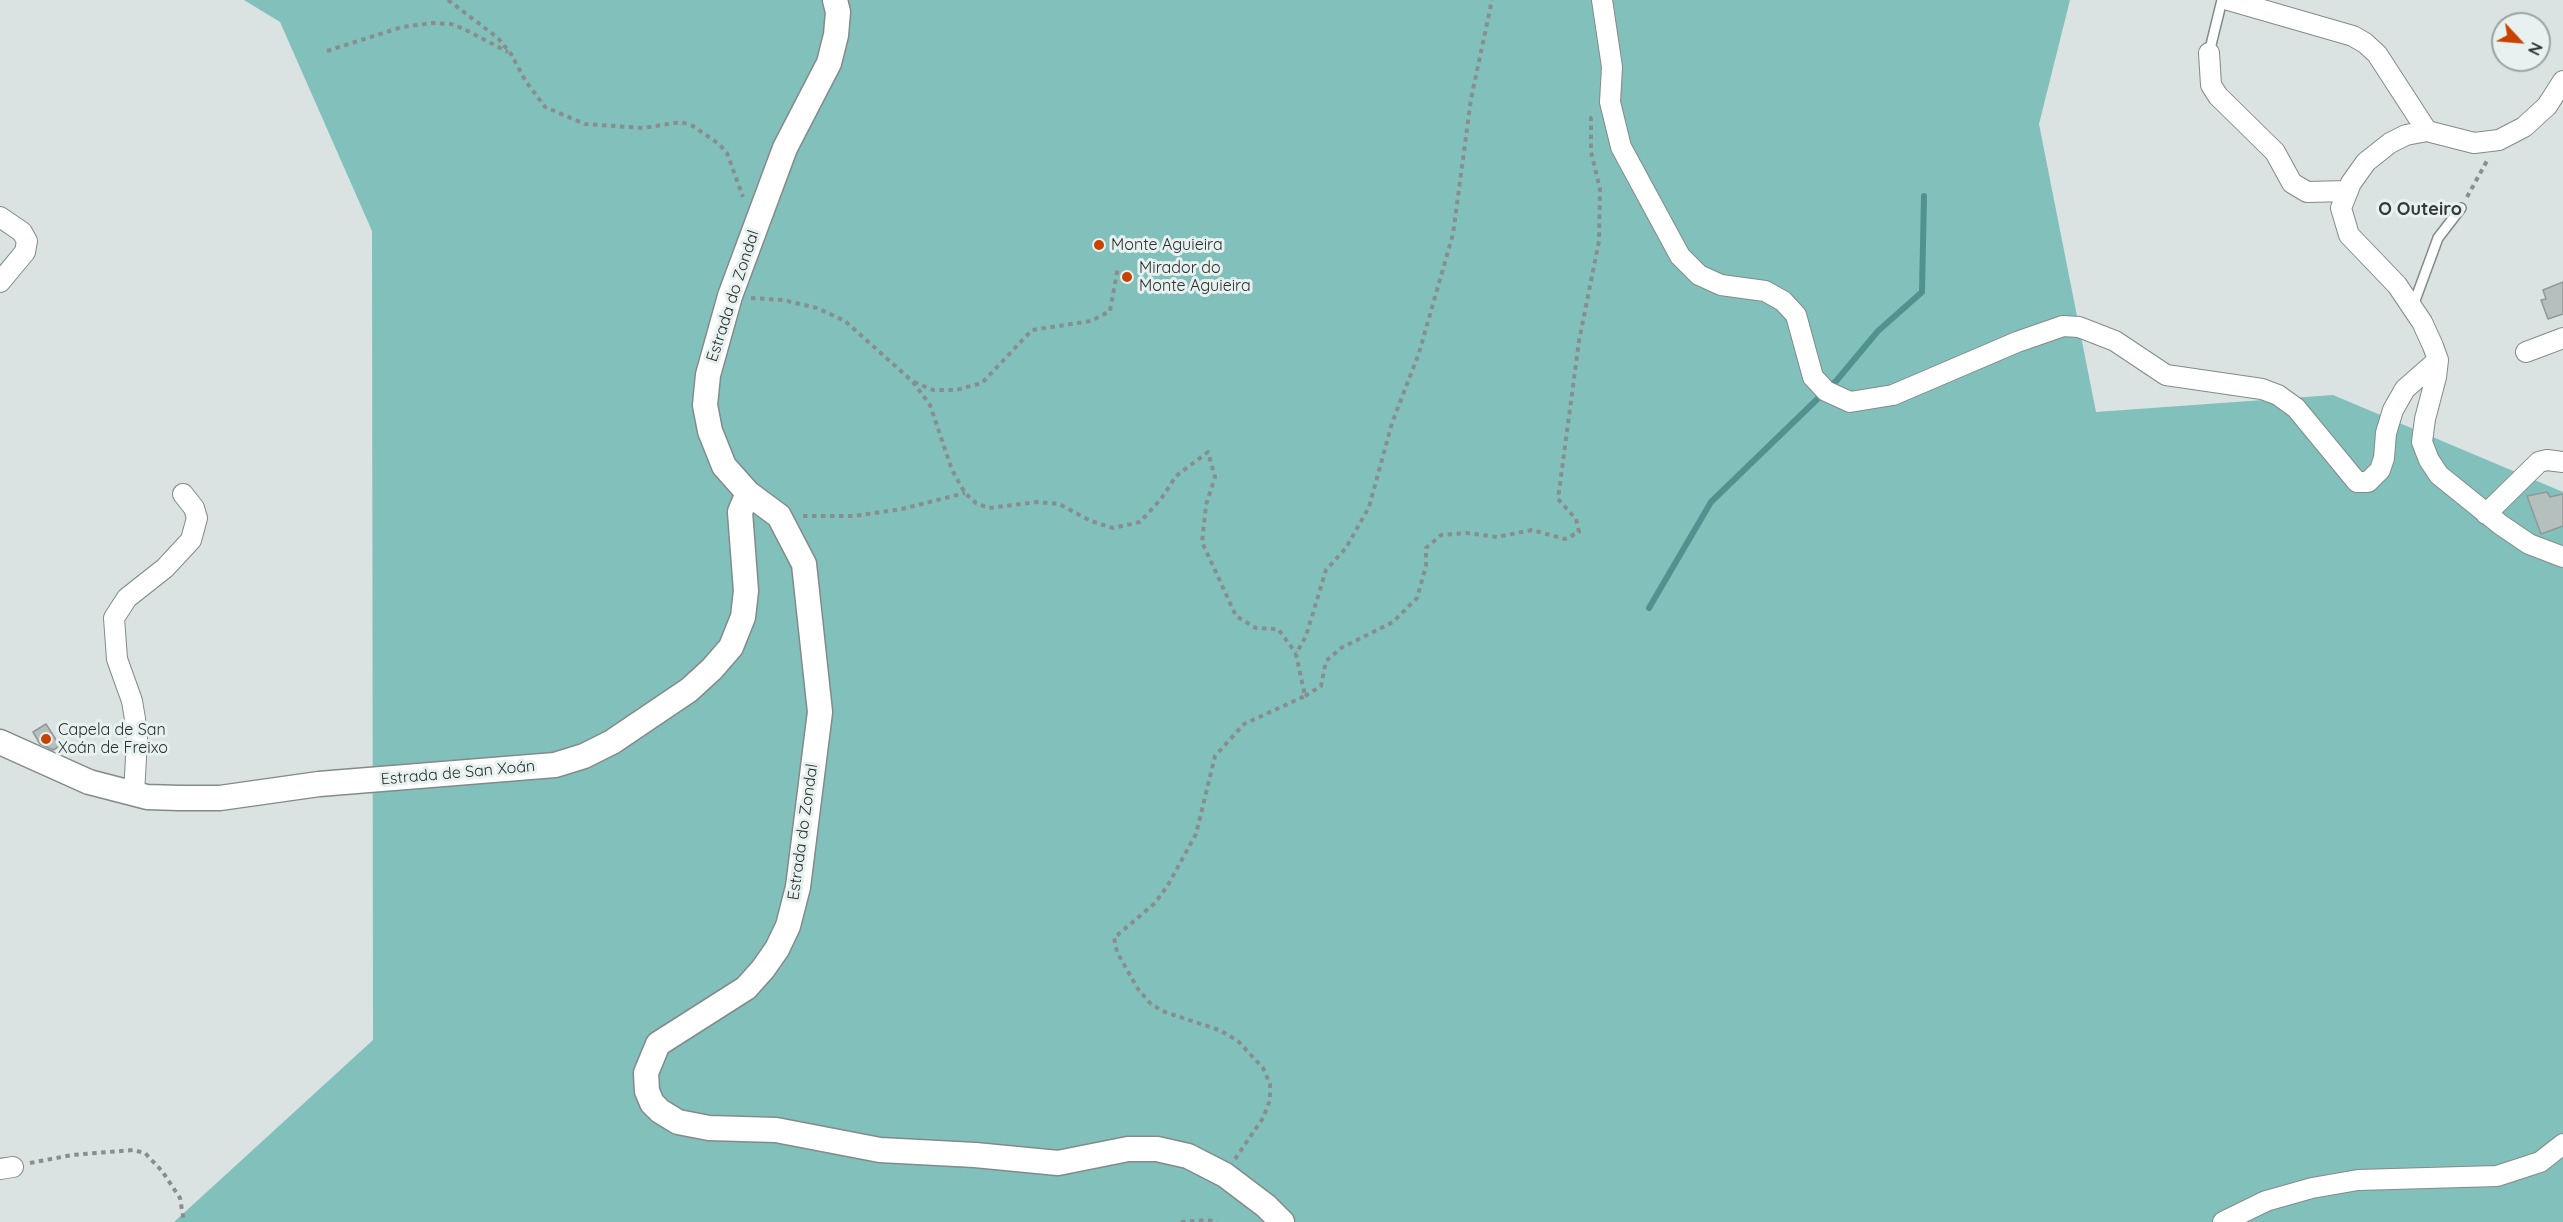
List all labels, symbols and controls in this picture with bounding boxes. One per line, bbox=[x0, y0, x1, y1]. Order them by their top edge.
north arrow bbox=[2491, 12, 2551, 72]
text: N bbox=[2524, 39, 2547, 59]
district label: O Outeiro bbox=[2378, 199, 2462, 221]
street label: Estrada do Zondal bbox=[703, 228, 763, 364]
place label: Monte Aguieira bbox=[1111, 235, 1223, 255]
marker: Monte Aguieira bbox=[1092, 238, 1106, 252]
place label: Mirador do Monte Aguieira bbox=[1139, 258, 1251, 296]
marker: Mirador do Monte Aguieira bbox=[1120, 270, 1134, 284]
place label: Capela de San Xoán de Freixo bbox=[58, 720, 168, 758]
marker: Capela de San Xoán de Freixo bbox=[39, 732, 53, 746]
street label: Estrada de San Xoán bbox=[380, 757, 536, 789]
street label: Estrada do Zondal bbox=[784, 763, 822, 901]

